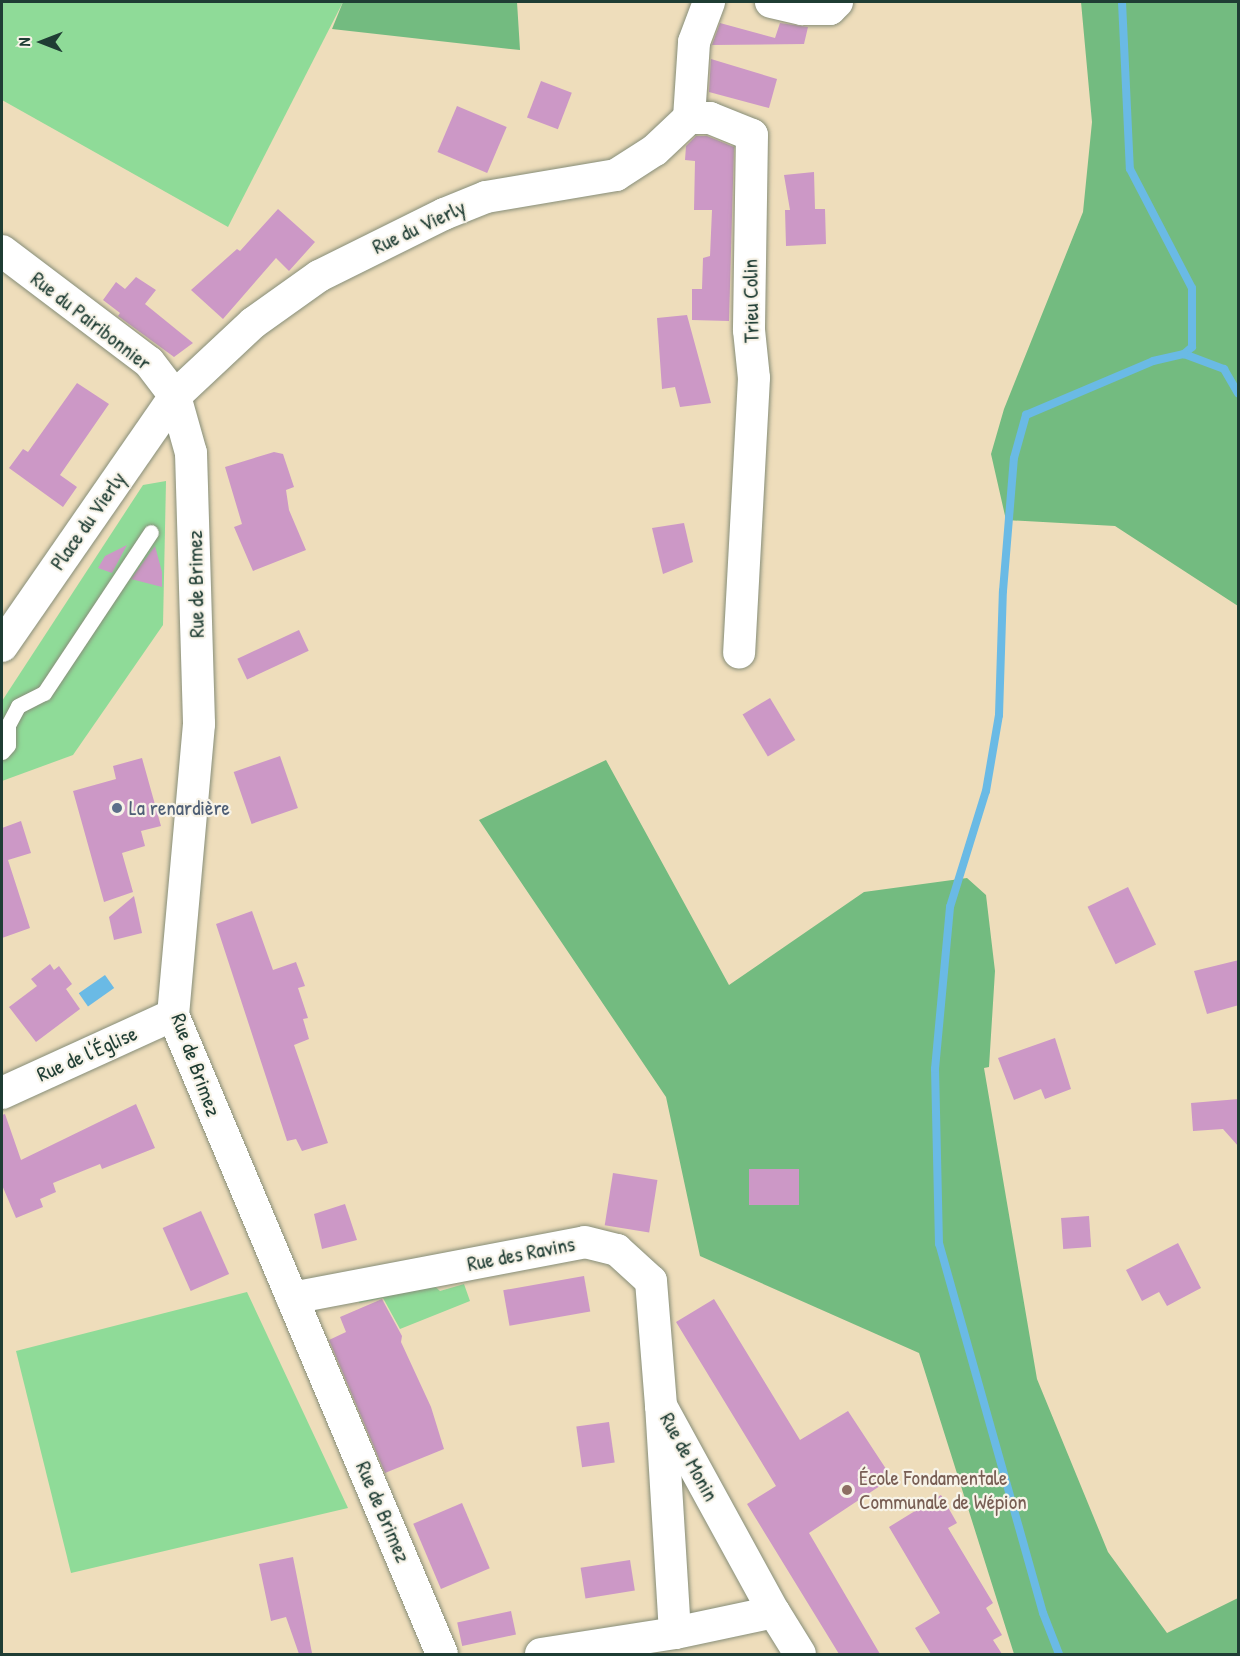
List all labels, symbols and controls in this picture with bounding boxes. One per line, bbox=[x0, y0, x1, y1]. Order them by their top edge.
north arrow bbox=[12, 12, 72, 72]
text: N bbox=[13, 38, 35, 46]
street label: Rue du Vierly bbox=[368, 194, 470, 260]
street label: Trieu Colin bbox=[738, 259, 764, 343]
street label: Rue du Pairibonnier bbox=[26, 266, 156, 376]
street label: Place du Vierly bbox=[45, 467, 131, 575]
street label: Rue de Brimez bbox=[182, 530, 210, 638]
place label: La renardière bbox=[129, 795, 230, 821]
marker: La renardière bbox=[110, 801, 124, 815]
street label: Rue de Brimez bbox=[166, 1010, 226, 1120]
street label: Rue de l'Église bbox=[33, 1021, 141, 1087]
street label: Rue des Ravins bbox=[465, 1231, 577, 1277]
street label: Rue de Monin bbox=[654, 1408, 724, 1506]
street label: Rue de Brimez bbox=[350, 1458, 416, 1566]
place label: École Fondamentale Communale de Wépion bbox=[859, 1465, 1027, 1515]
marker: École Fondamentale Communale de Wépion bbox=[840, 1483, 854, 1497]

